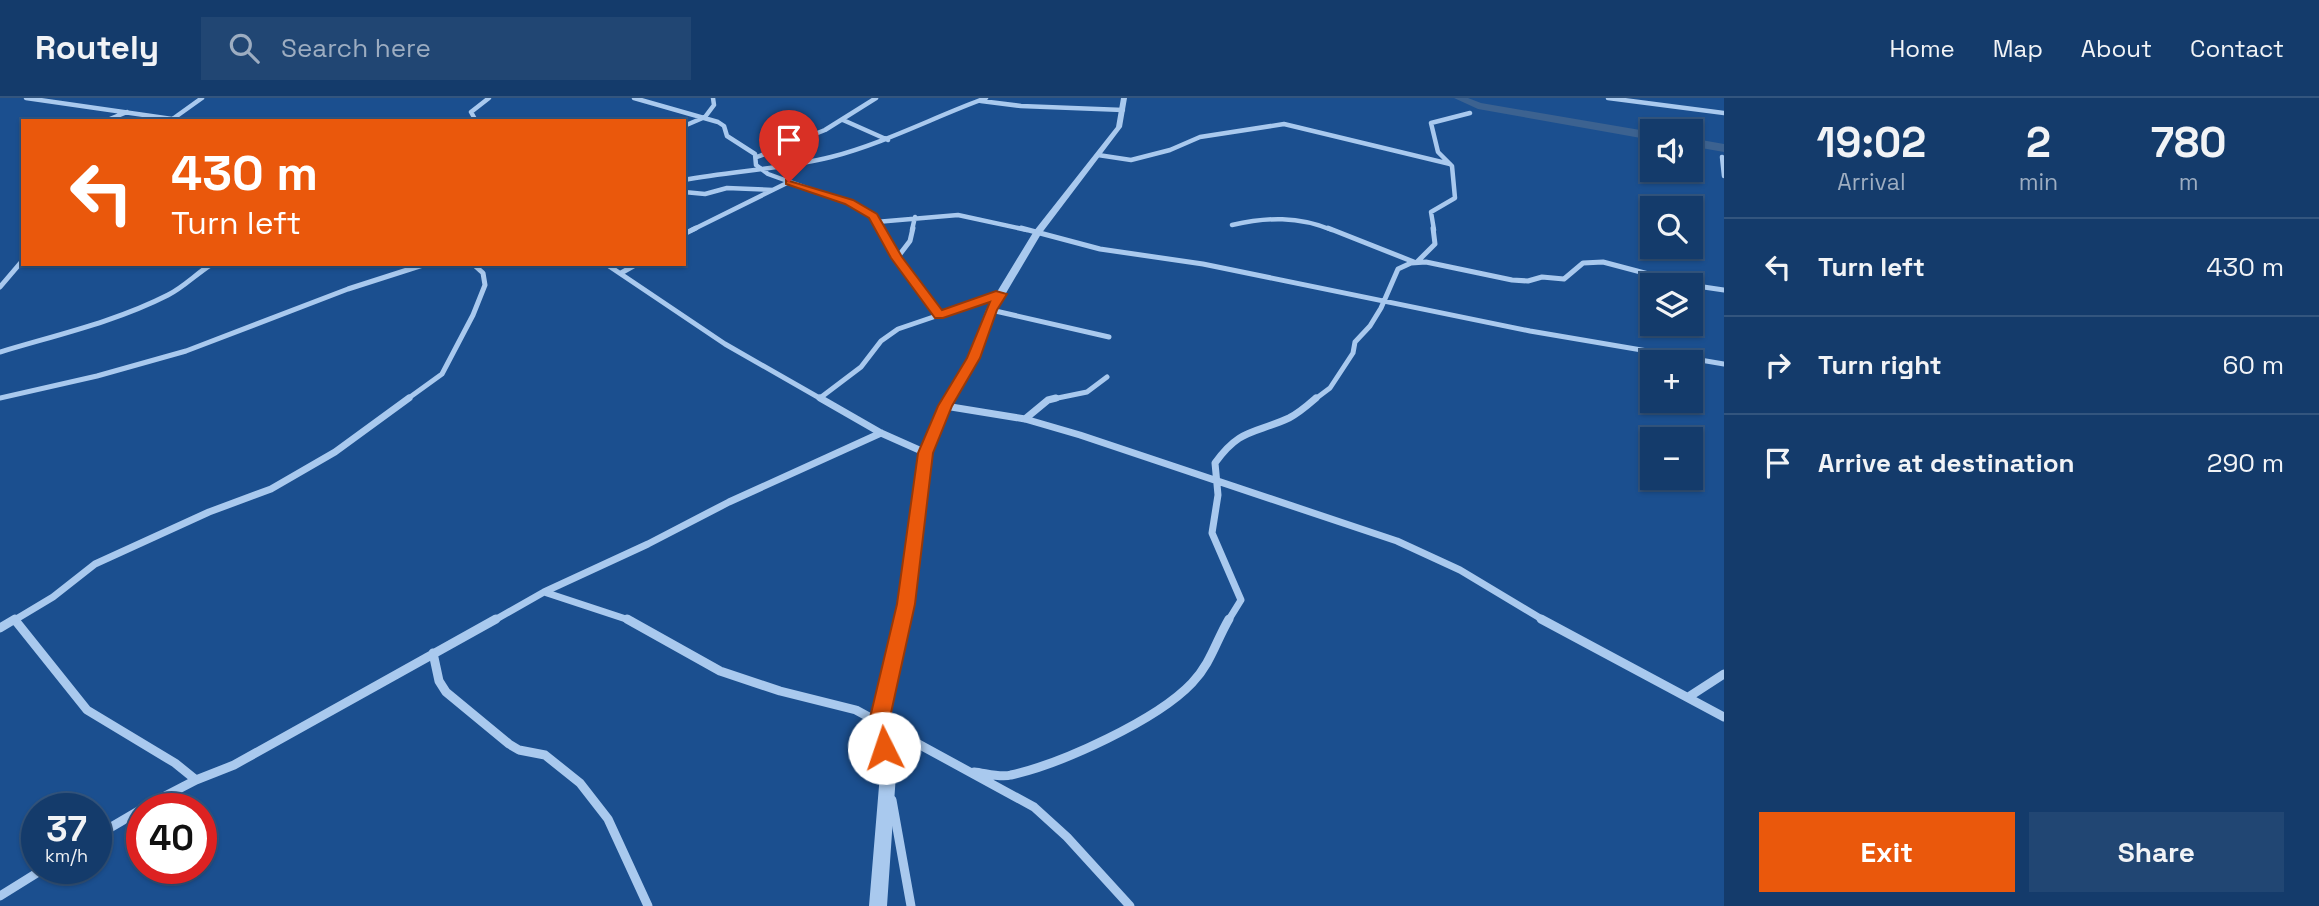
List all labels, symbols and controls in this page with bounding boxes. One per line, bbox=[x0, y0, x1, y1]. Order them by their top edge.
search box bbox=[201, 17, 691, 80]
text: Routely bbox=[35, 27, 159, 69]
icon: search bbox=[225, 29, 263, 67]
text: Search here bbox=[281, 31, 431, 65]
text: Home bbox=[1889, 33, 1955, 64]
text: Map bbox=[1993, 33, 2043, 64]
text: About bbox=[2081, 33, 2152, 64]
text: Contact bbox=[2190, 33, 2284, 64]
pin bbox=[759, 110, 819, 182]
text: 19:02 bbox=[1817, 116, 1926, 169]
text: 2 bbox=[2026, 116, 2051, 169]
text: 780 bbox=[2151, 116, 2226, 169]
map controls bbox=[1640, 119, 1703, 490]
button: sound bbox=[1640, 119, 1703, 182]
icon: arrive bbox=[770, 121, 808, 159]
text: 430 m bbox=[171, 142, 318, 204]
icon: left bbox=[56, 147, 147, 238]
text: Arrival bbox=[1837, 167, 1906, 197]
text: min bbox=[2019, 167, 2058, 197]
text: m bbox=[2179, 167, 2198, 197]
button: search bbox=[1640, 196, 1703, 259]
text: Turn left bbox=[171, 203, 301, 243]
icon: left bbox=[1759, 248, 1797, 286]
text: Turn left bbox=[1818, 250, 1925, 284]
text: 430 m bbox=[2206, 250, 2284, 284]
button: layers bbox=[1640, 273, 1703, 336]
icon: right bbox=[1759, 346, 1797, 384]
text: Turn right bbox=[1818, 348, 1942, 382]
text: 60 m bbox=[2222, 348, 2284, 382]
button: + bbox=[1640, 350, 1703, 413]
button: − bbox=[1640, 427, 1703, 490]
icon: arrive bbox=[1759, 444, 1797, 482]
text: Arrive at destination bbox=[1818, 446, 2075, 480]
text: 290 m bbox=[2207, 446, 2284, 480]
position arrow bbox=[847, 711, 921, 785]
speed limit sign: 40 bbox=[126, 793, 217, 884]
text: 37 bbox=[46, 807, 87, 851]
button: Exit bbox=[1759, 812, 2015, 892]
button: Share bbox=[2029, 812, 2284, 892]
text: km/h bbox=[45, 844, 88, 867]

